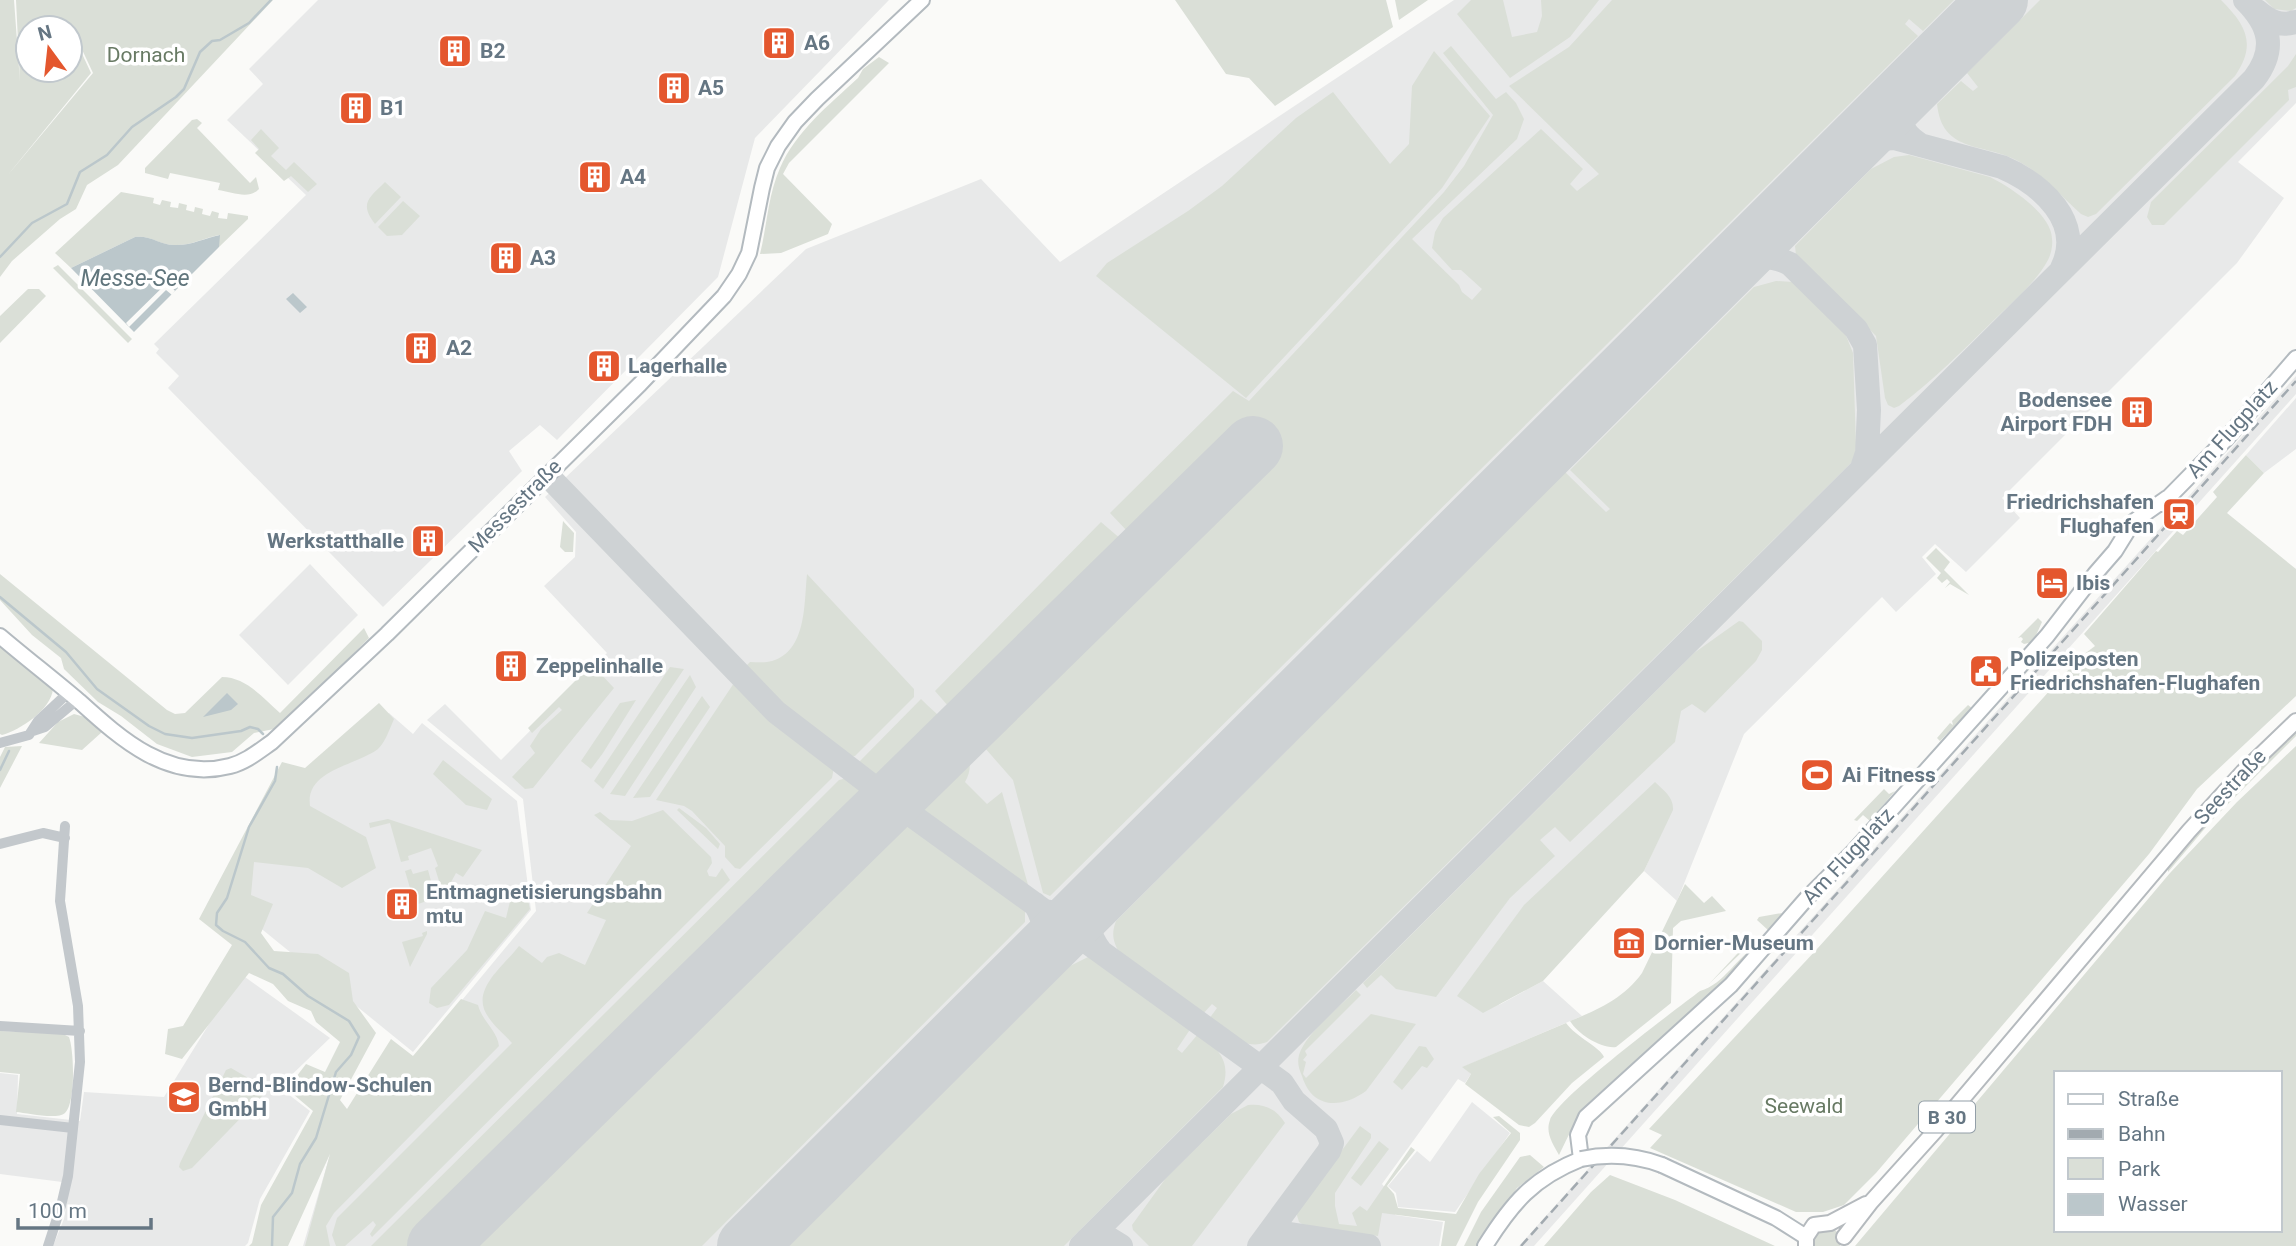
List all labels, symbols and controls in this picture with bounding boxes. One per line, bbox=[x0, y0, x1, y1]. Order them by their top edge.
north arrow bbox=[14, 14, 84, 84]
text: N bbox=[35, 20, 54, 46]
building icon: A6 bbox=[760, 24, 798, 62]
place label: A6 bbox=[804, 31, 830, 55]
building icon: B2 bbox=[436, 32, 474, 70]
place label: B2 bbox=[480, 39, 505, 63]
park label: Dornach bbox=[107, 43, 185, 67]
building icon: A5 bbox=[655, 69, 693, 107]
place label: A5 bbox=[698, 76, 724, 100]
building icon: B1 bbox=[337, 89, 375, 127]
place label: B1 bbox=[380, 96, 405, 120]
building icon: A4 bbox=[576, 158, 614, 196]
place label: A4 bbox=[620, 165, 646, 189]
building icon: A3 bbox=[487, 239, 525, 277]
place label: A3 bbox=[530, 246, 556, 270]
water label: Messe-See bbox=[80, 265, 190, 292]
building icon: A2 bbox=[402, 329, 440, 367]
place label: A2 bbox=[446, 336, 472, 360]
building icon: Lagerhalle bbox=[585, 347, 623, 385]
place label: Lagerhalle bbox=[628, 354, 727, 378]
street label: Am Flugplatz bbox=[2182, 375, 2282, 483]
place label: Bodensee Airport FDH bbox=[2000, 388, 2112, 436]
building icon: Bodensee Airport FDH bbox=[2118, 393, 2156, 431]
street label: Messestraße bbox=[463, 454, 567, 558]
place label: Friedrichshafen Flughafen bbox=[2006, 490, 2154, 538]
station icon: Friedrichshafen Flughafen bbox=[2160, 495, 2198, 533]
building icon: Werkstatthalle bbox=[409, 522, 447, 560]
place label: Werkstatthalle bbox=[267, 529, 404, 553]
hotel icon: Ibis bbox=[2033, 564, 2071, 602]
place label: Ibis bbox=[2076, 571, 2111, 595]
building icon: Zeppelinhalle bbox=[492, 647, 530, 685]
place label: Polizeiposten Friedrichshafen-Flughafen bbox=[2010, 647, 2260, 695]
public building icon: Polizeiposten Friedrichshafen-Flughafen bbox=[1967, 652, 2005, 690]
place label: Zeppelinhalle bbox=[536, 654, 663, 678]
street label: Seestraße bbox=[2189, 744, 2271, 830]
sports icon: Ai Fitness bbox=[1798, 756, 1836, 794]
place label: Ai Fitness bbox=[1842, 763, 1936, 787]
street label: Am Flugplatz bbox=[1797, 803, 1899, 909]
place label: Entmagnetisierungsbahn mtu bbox=[426, 880, 662, 928]
building icon: Entmagnetisierungsbahn mtu bbox=[383, 885, 421, 923]
museum icon: Dornier-Museum bbox=[1610, 924, 1648, 962]
place label: Dornier-Museum bbox=[1654, 931, 1814, 955]
legend bbox=[2054, 1071, 2282, 1232]
place label: Bernd-Blindow-Schulen GmbH bbox=[208, 1073, 432, 1121]
school or university icon: Bernd-Blindow-Schulen GmbH bbox=[165, 1078, 203, 1116]
text: Straße bbox=[2118, 1087, 2179, 1111]
park label: Seewald bbox=[1765, 1094, 1843, 1118]
road number: B 30 bbox=[1919, 1102, 1975, 1133]
text: Bahn bbox=[2118, 1122, 2166, 1146]
text: Park bbox=[2118, 1157, 2161, 1181]
scale bar bbox=[18, 1186, 150, 1230]
text: Wasser bbox=[2118, 1192, 2188, 1216]
text: 100 m bbox=[28, 1199, 87, 1223]

